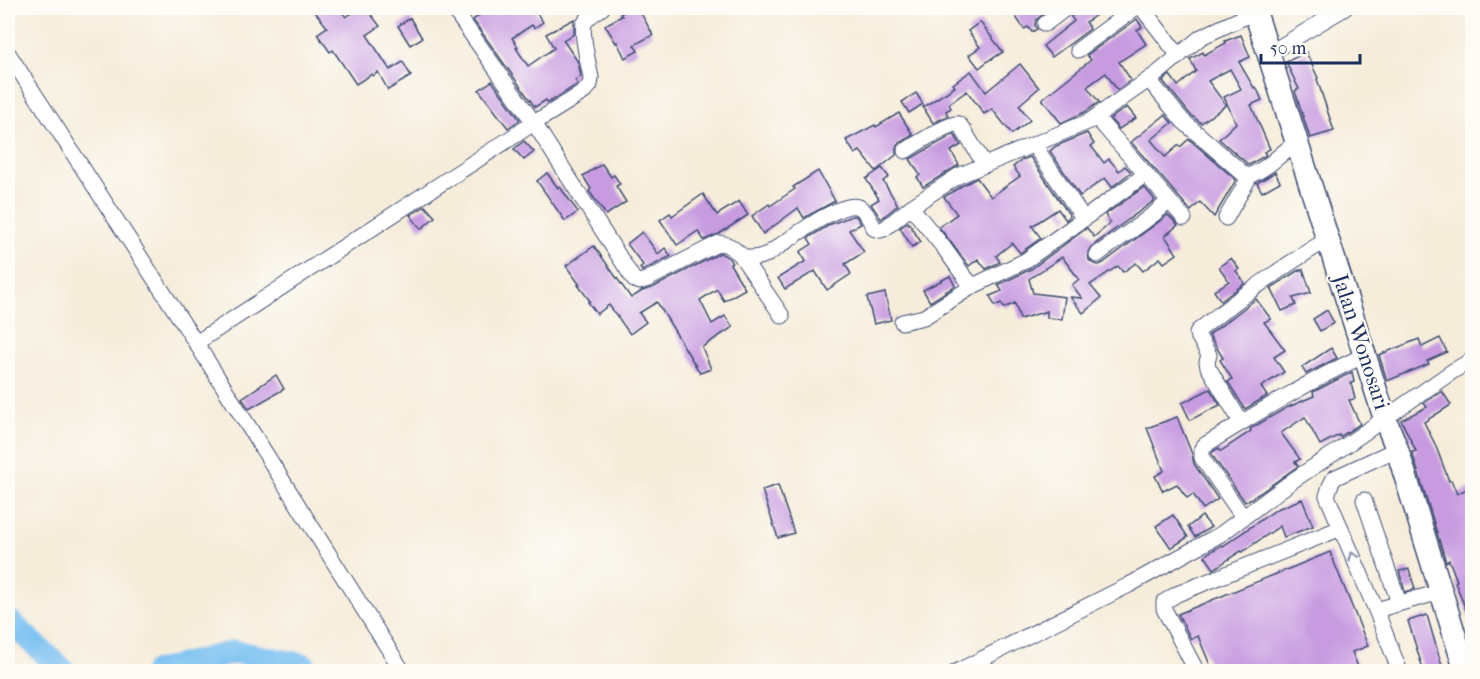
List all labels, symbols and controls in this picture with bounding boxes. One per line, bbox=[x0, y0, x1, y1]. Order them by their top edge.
scale bar bbox=[1261, 27, 1360, 65]
text: 50 m bbox=[1270, 38, 1307, 59]
street label: Jalan Wonosari bbox=[1326, 269, 1395, 413]
one-way arrow bbox=[1348, 551, 1360, 562]

